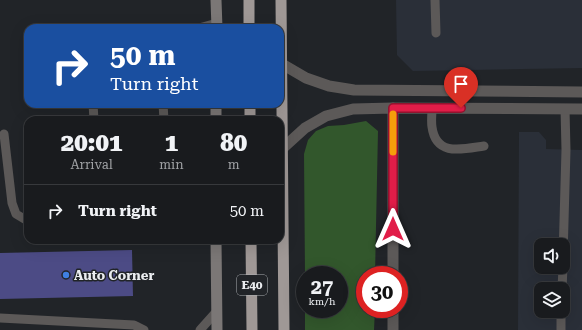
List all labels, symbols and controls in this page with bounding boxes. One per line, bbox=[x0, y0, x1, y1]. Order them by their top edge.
text: 50 m bbox=[110, 39, 175, 72]
icon: right bbox=[44, 40, 96, 92]
pin bbox=[444, 67, 478, 108]
text: Turn right bbox=[110, 73, 198, 94]
icon: arrive bbox=[450, 73, 472, 95]
text: 20:01 bbox=[61, 129, 122, 157]
text: 1 bbox=[165, 129, 178, 157]
text: 80 bbox=[220, 129, 247, 157]
text: Arrival bbox=[70, 157, 113, 172]
text: min bbox=[159, 157, 184, 172]
text: m bbox=[228, 157, 240, 172]
icon: right bbox=[44, 200, 66, 222]
text: Turn right bbox=[78, 202, 157, 220]
text: 50 m bbox=[230, 202, 264, 220]
position arrow bbox=[372, 208, 414, 250]
map controls bbox=[534, 238, 570, 318]
button: sound bbox=[534, 238, 570, 274]
speed limit sign: 30 bbox=[356, 266, 408, 318]
place label: Auto Corner bbox=[74, 268, 154, 283]
marker: Auto Corner bbox=[61, 270, 71, 280]
road number: E40 bbox=[237, 275, 267, 295]
text: 27 bbox=[311, 275, 333, 299]
button: layers bbox=[534, 282, 570, 318]
text: km/h bbox=[309, 296, 335, 307]

